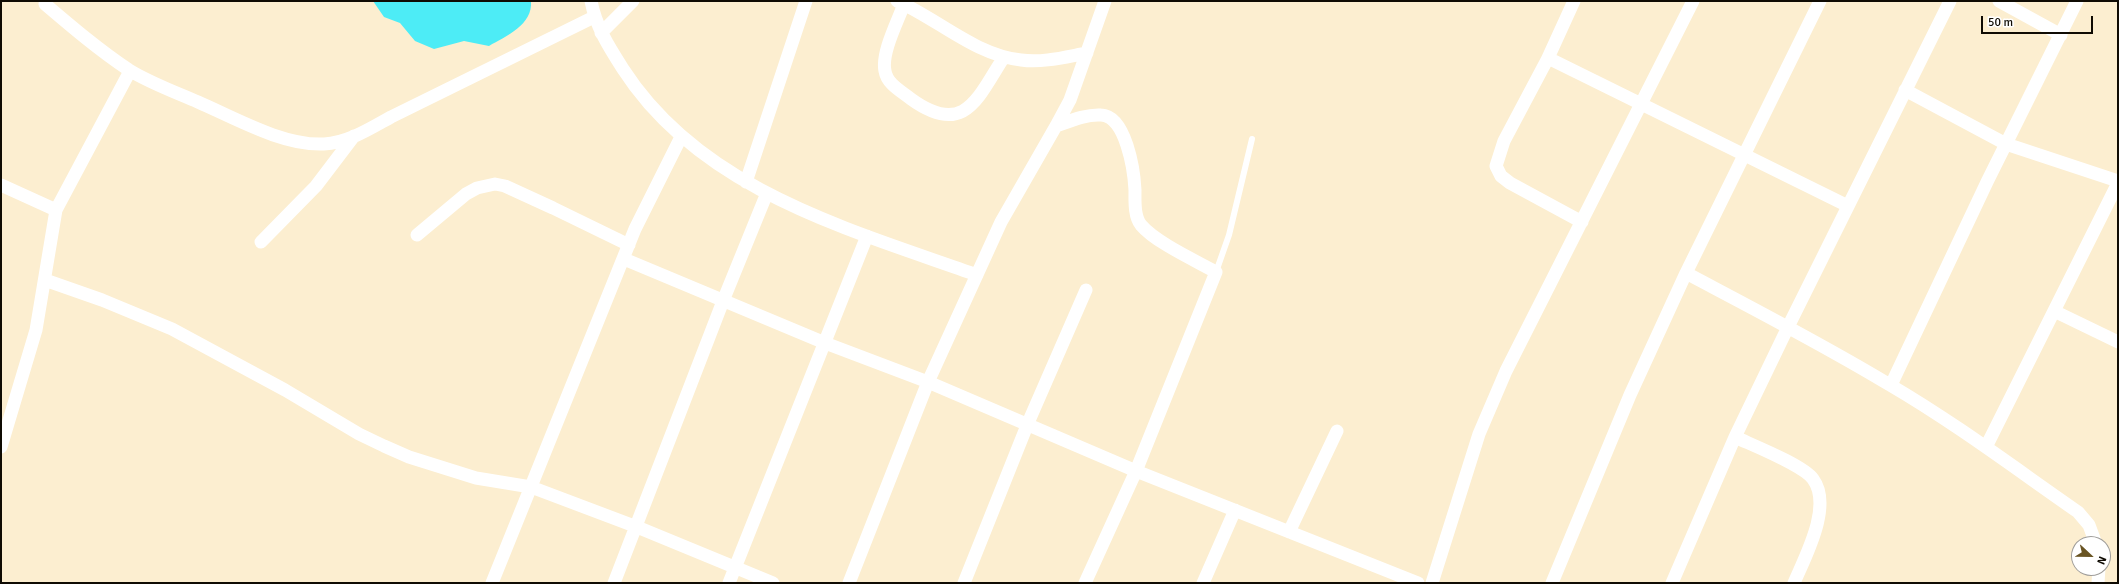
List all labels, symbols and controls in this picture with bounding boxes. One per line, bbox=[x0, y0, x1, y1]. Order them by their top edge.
scale bar bbox=[1983, 8, 2095, 34]
text: 50 m bbox=[1988, 15, 2013, 30]
north arrow bbox=[2071, 536, 2111, 576]
text: N bbox=[2094, 554, 2109, 566]

